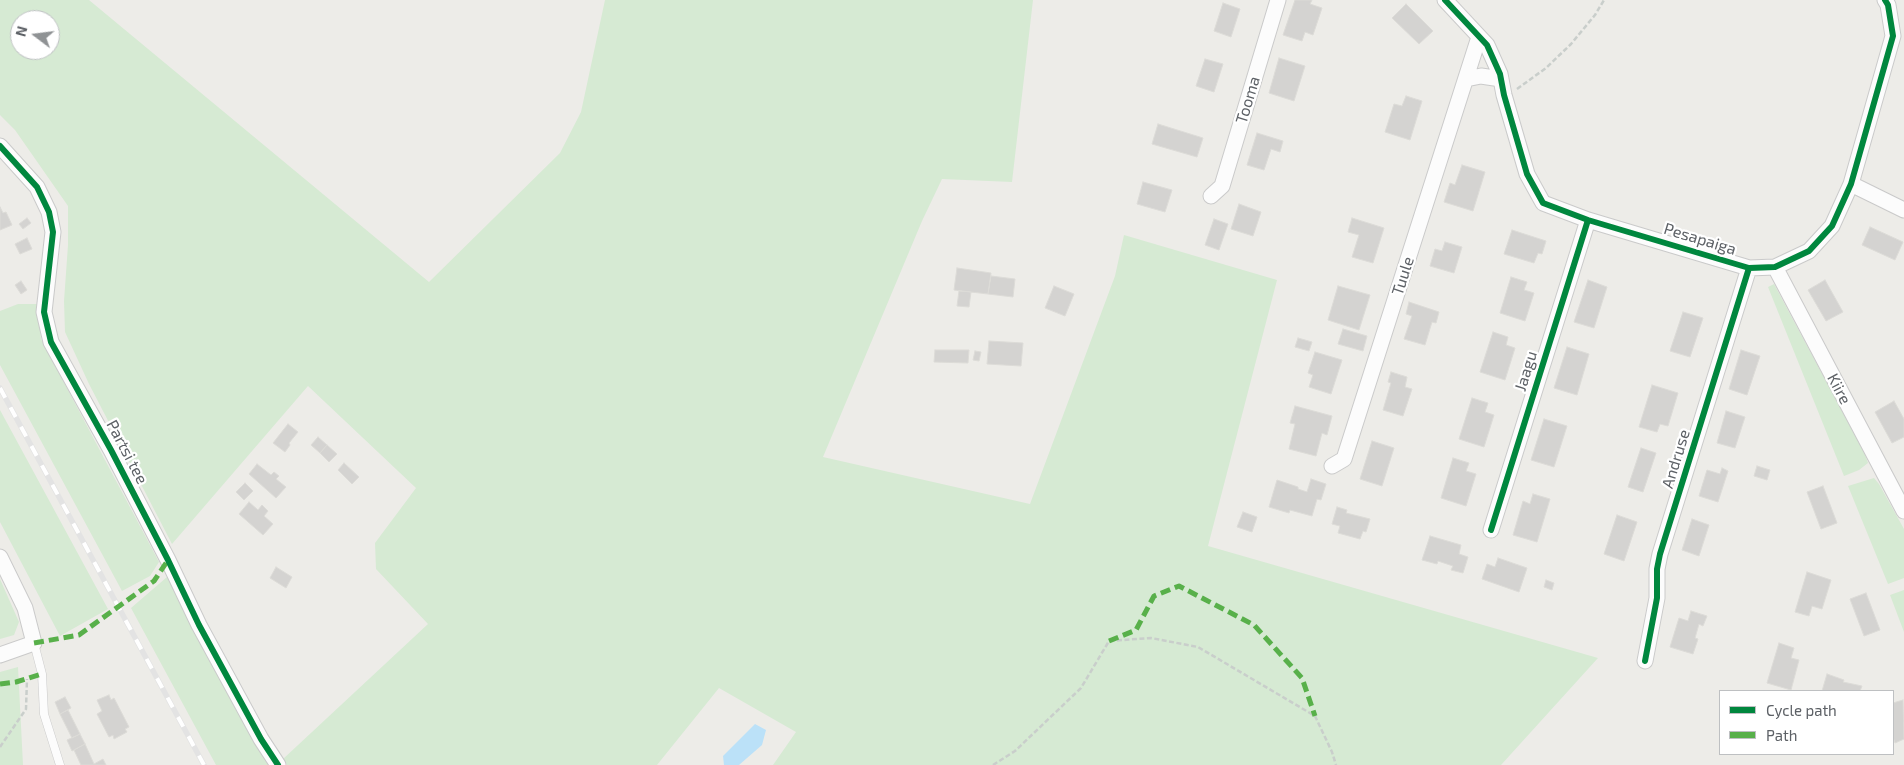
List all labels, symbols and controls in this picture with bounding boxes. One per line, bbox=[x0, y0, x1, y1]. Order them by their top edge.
north arrow bbox=[10, 10, 60, 60]
text: N bbox=[11, 24, 31, 38]
street label: Tooma bbox=[1232, 74, 1264, 126]
street label: Pesapaiga bbox=[1662, 219, 1738, 259]
street label: Tuule bbox=[1388, 254, 1418, 298]
street label: Jaagu bbox=[1511, 349, 1541, 393]
street label: Kiire bbox=[1823, 370, 1855, 408]
street label: Partsi tee bbox=[102, 417, 152, 487]
street label: Andruse bbox=[1658, 427, 1694, 491]
legend bbox=[1719, 690, 1894, 755]
text: Cycle path bbox=[1766, 701, 1837, 719]
text: Path bbox=[1766, 726, 1797, 744]

